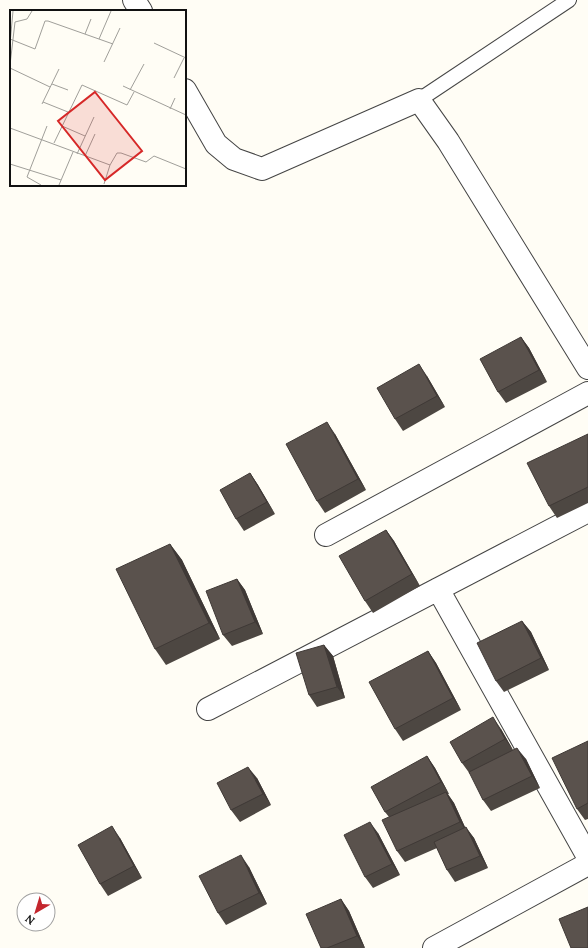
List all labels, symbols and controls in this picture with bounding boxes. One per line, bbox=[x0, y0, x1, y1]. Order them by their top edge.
inset map bbox=[10, 10, 186, 186]
north arrow bbox=[16, 892, 56, 932]
text: N bbox=[22, 911, 38, 928]

